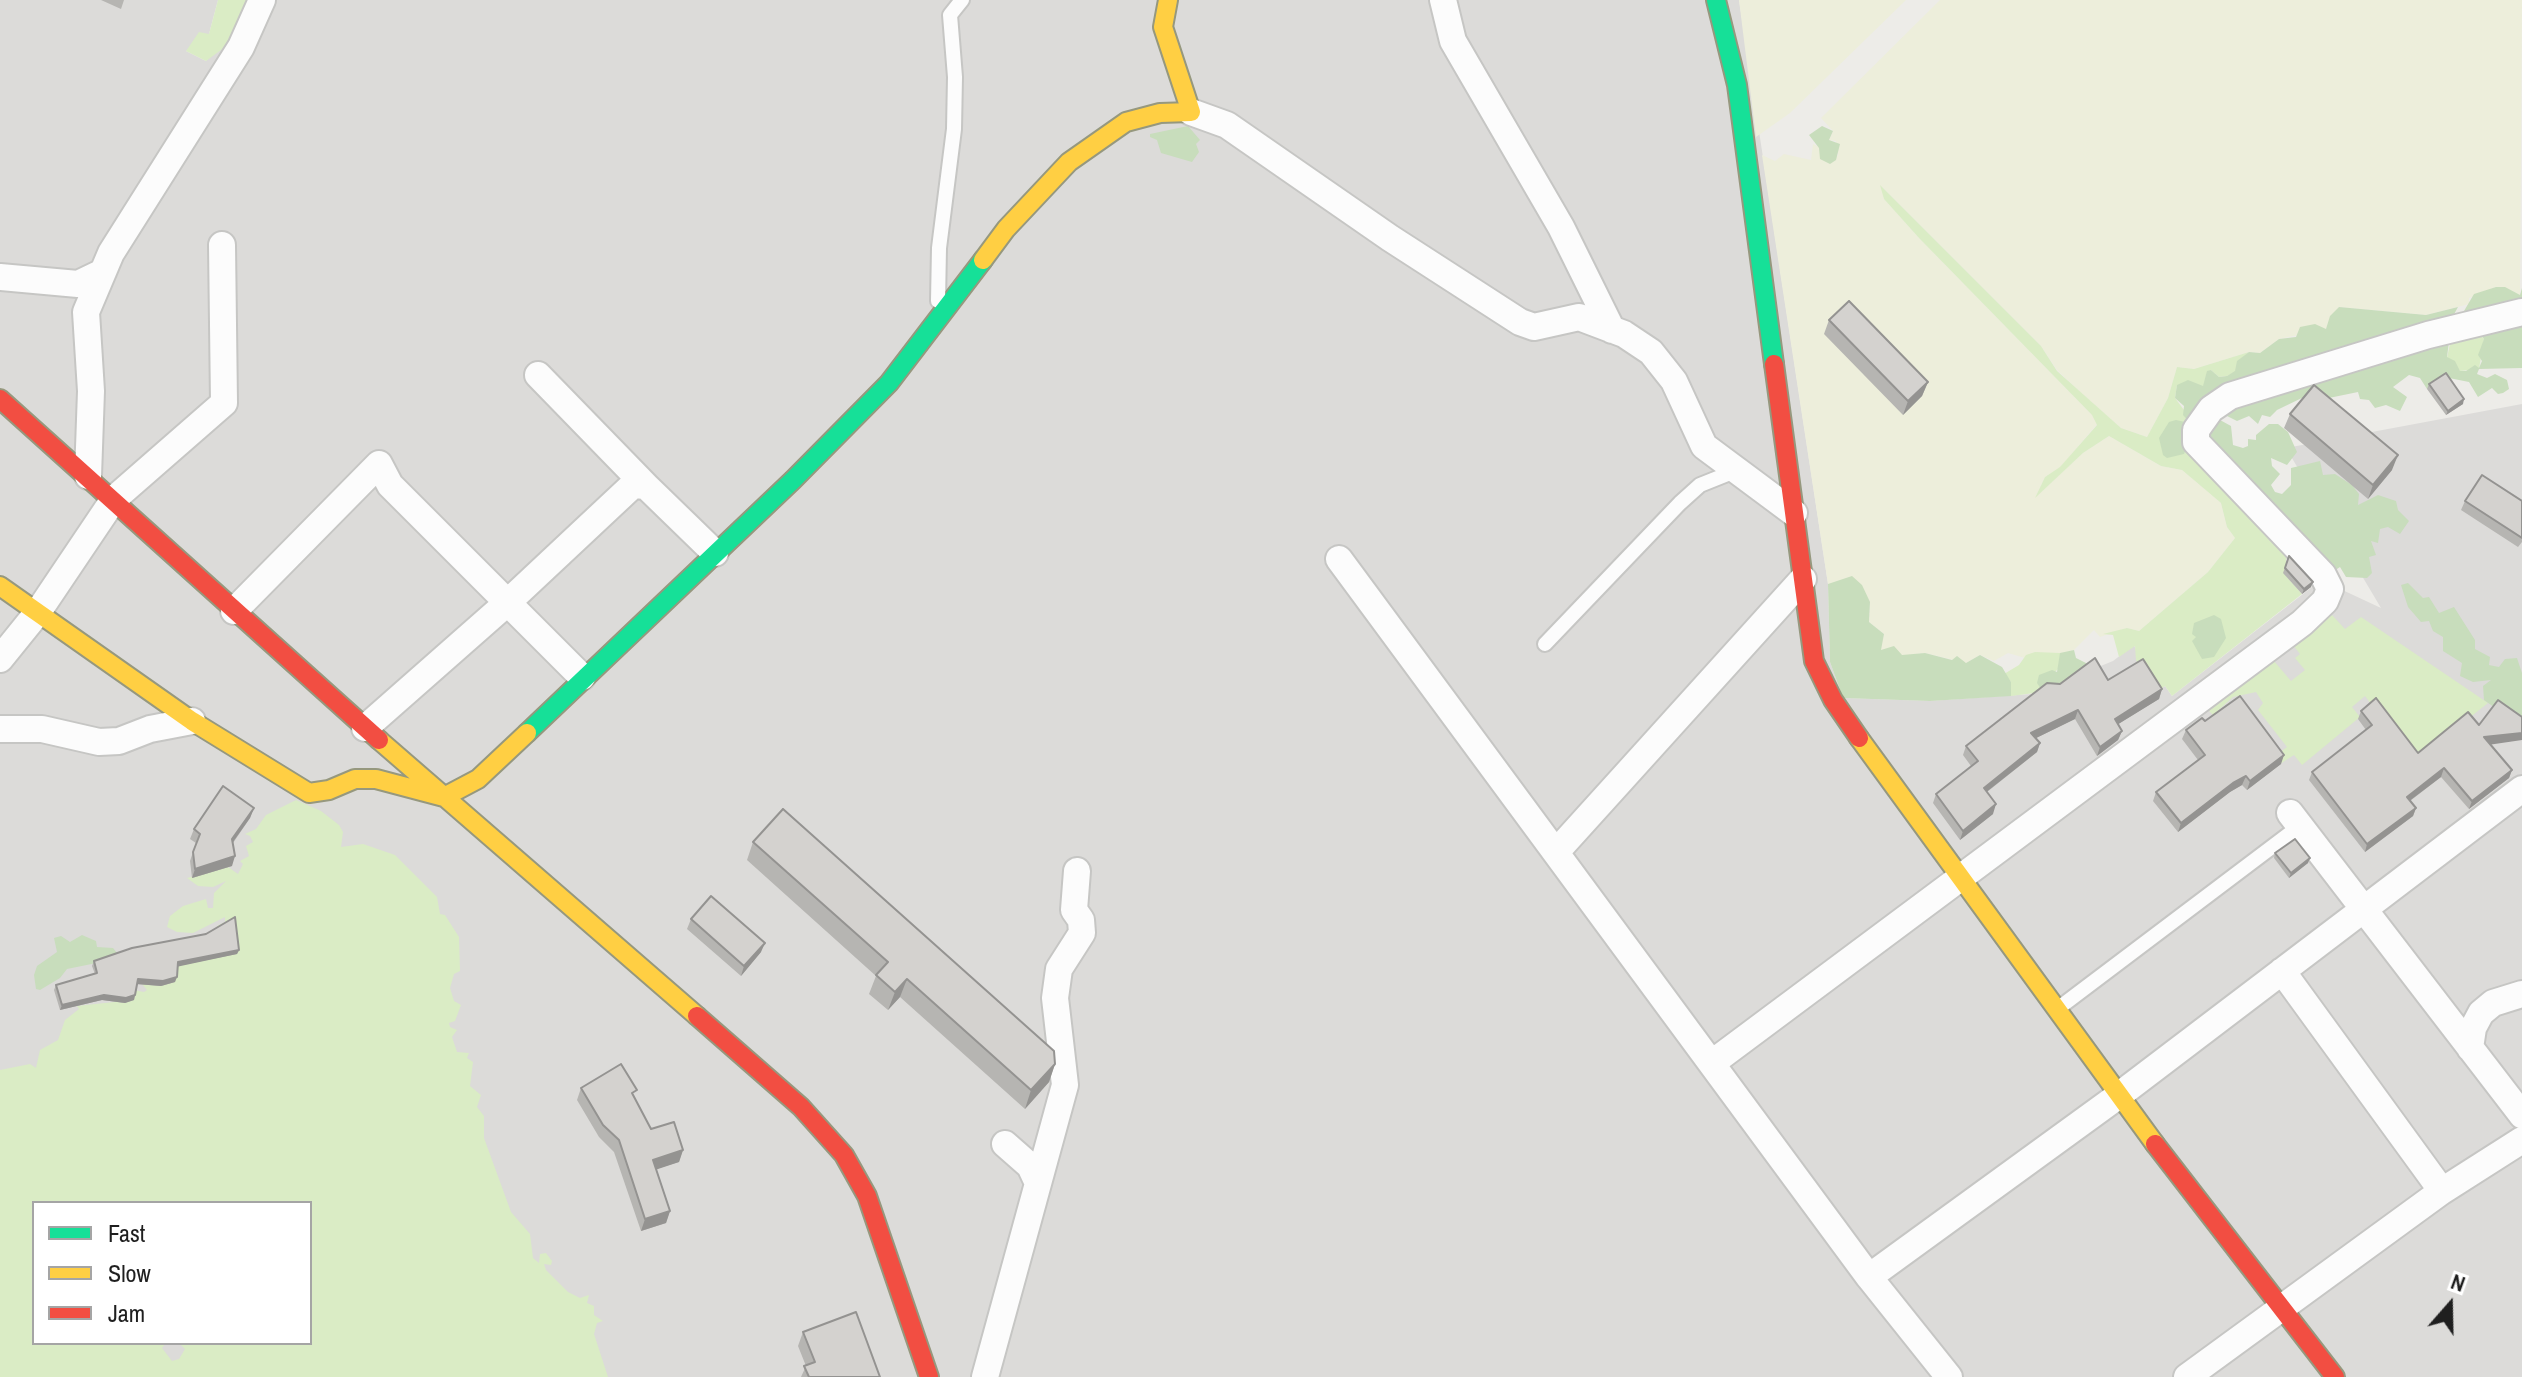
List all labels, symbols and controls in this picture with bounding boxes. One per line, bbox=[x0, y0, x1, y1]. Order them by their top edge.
legend bbox=[32, 1201, 312, 1345]
text: Fast bbox=[108, 1217, 145, 1249]
text: Slow bbox=[108, 1257, 151, 1289]
north arrow bbox=[2410, 1265, 2490, 1345]
text: N bbox=[2447, 1266, 2469, 1299]
text: Jam bbox=[108, 1297, 145, 1329]

